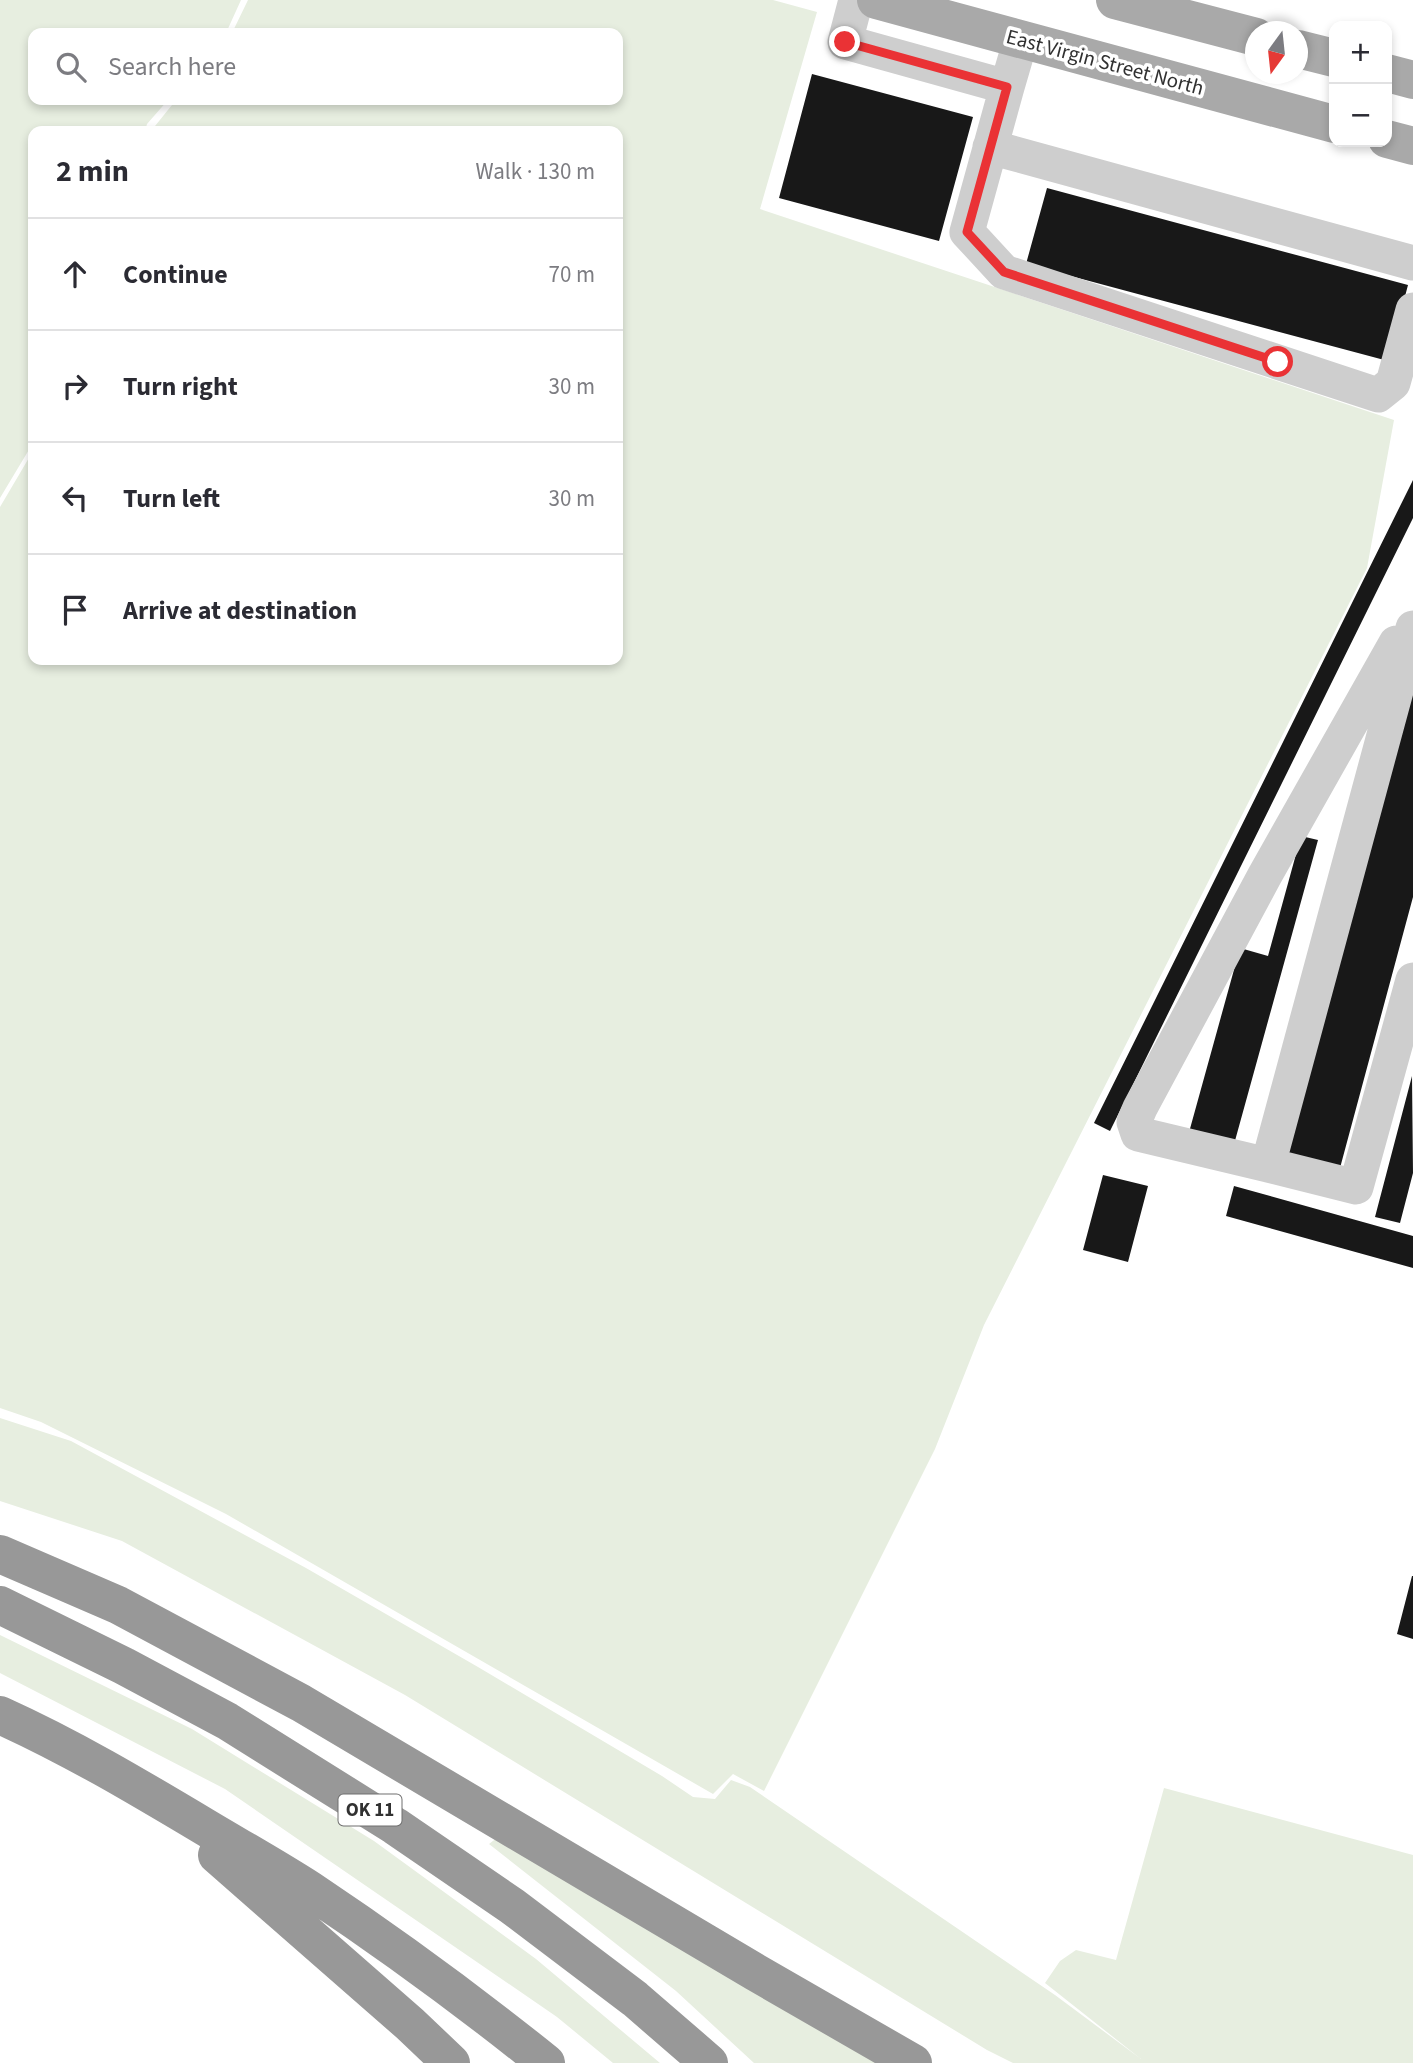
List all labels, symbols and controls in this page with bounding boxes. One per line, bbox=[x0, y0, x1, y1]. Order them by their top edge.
street label: East Virgin Street North bbox=[1003, 21, 1207, 103]
north arrow bbox=[1245, 21, 1308, 84]
map controls bbox=[1329, 21, 1392, 147]
button: + bbox=[1329, 21, 1392, 84]
route end bbox=[829, 26, 860, 57]
search box bbox=[28, 28, 623, 105]
icon: search bbox=[52, 48, 90, 86]
text: Search here bbox=[108, 48, 236, 85]
button: − bbox=[1329, 84, 1392, 147]
text: 2 min bbox=[56, 150, 129, 193]
text: Walk · 130 m bbox=[476, 155, 595, 188]
icon: ahead bbox=[56, 255, 94, 293]
text: Continue bbox=[123, 256, 228, 293]
text: 70 m bbox=[548, 258, 595, 291]
route start bbox=[1262, 346, 1293, 377]
icon: right bbox=[56, 367, 94, 405]
text: Turn right bbox=[123, 368, 238, 405]
text: 30 m bbox=[548, 370, 595, 403]
icon: left bbox=[56, 479, 94, 517]
text: Turn left bbox=[123, 480, 220, 517]
text: 30 m bbox=[548, 482, 595, 515]
icon: arrive bbox=[56, 591, 94, 629]
text: Arrive at destination bbox=[123, 592, 357, 629]
road number: OK 11 bbox=[338, 1794, 402, 1826]

